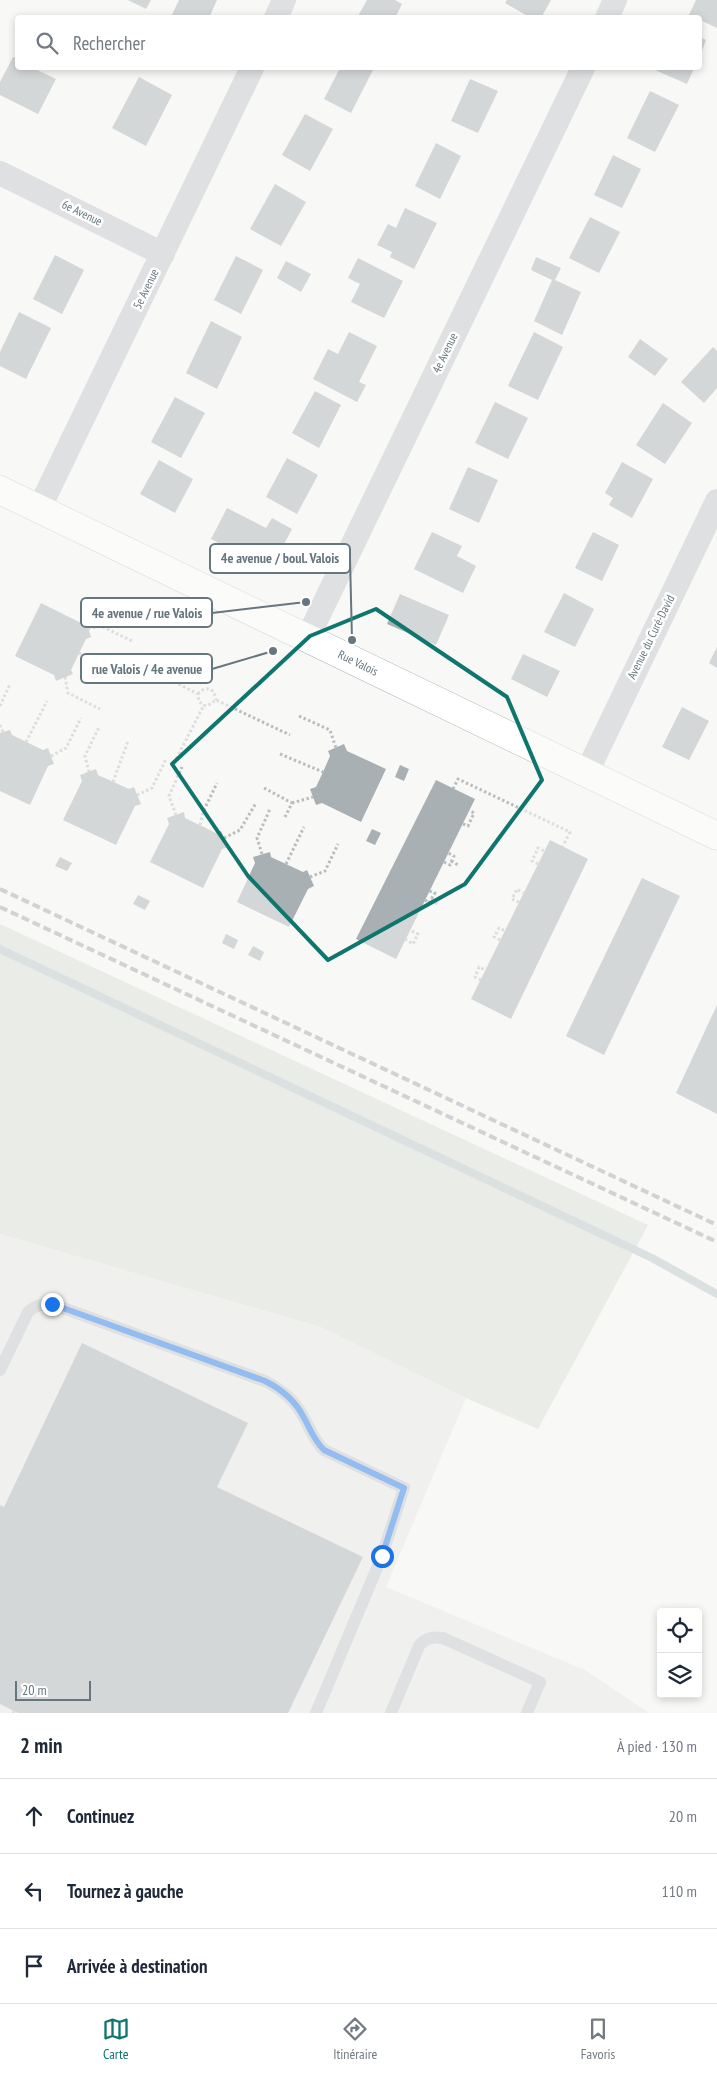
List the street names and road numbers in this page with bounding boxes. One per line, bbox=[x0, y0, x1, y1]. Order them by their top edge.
street label: 6e Avenue bbox=[60, 196, 105, 229]
street label: 5e Avenue bbox=[129, 266, 162, 311]
street label: 4e Avenue bbox=[428, 330, 461, 375]
street label: Avenue du Curé-David bbox=[624, 592, 677, 681]
street label: Rue Valois bbox=[336, 646, 381, 679]

